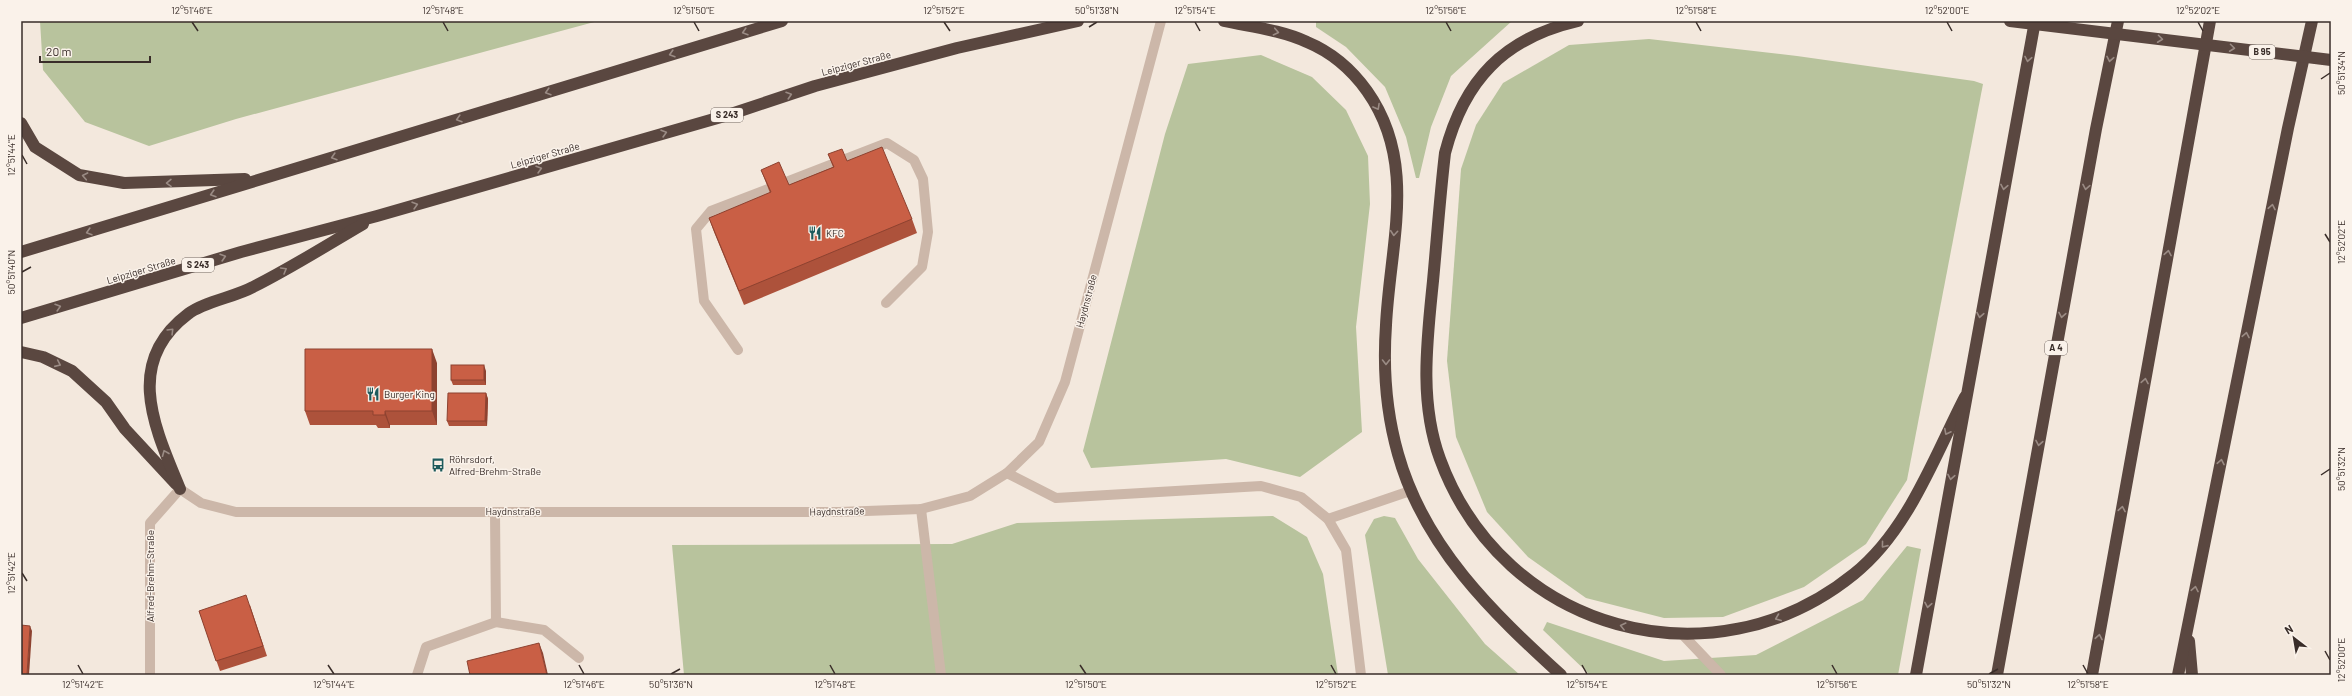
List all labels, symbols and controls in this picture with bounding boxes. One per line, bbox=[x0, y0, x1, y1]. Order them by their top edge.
text: 12°51'46"E bbox=[171, 4, 213, 16]
text: 12°51'48"E bbox=[422, 4, 464, 16]
text: 12°51'50"E bbox=[673, 4, 715, 16]
text: 12°51'52"E bbox=[923, 4, 965, 16]
text: 50°51'38"N bbox=[1075, 4, 1119, 16]
text: 12°51'54"E bbox=[1174, 4, 1216, 16]
text: 12°51'56"E bbox=[1425, 4, 1467, 16]
text: 12°51'58"E bbox=[1675, 4, 1717, 16]
text: 12°52'00"E bbox=[1925, 4, 1969, 16]
text: 12°52'02"E bbox=[2176, 4, 2220, 16]
one-way arrow bbox=[742, 27, 749, 36]
one-way arrow bbox=[1273, 27, 1279, 35]
one-way arrow bbox=[2157, 35, 2163, 44]
scale bar bbox=[40, 38, 150, 64]
one-way arrow bbox=[2228, 43, 2235, 52]
text: 20 m bbox=[46, 44, 72, 58]
road number: B 95 bbox=[2249, 45, 2275, 59]
street label: Leipziger Straße bbox=[820, 48, 892, 78]
one-way arrow bbox=[669, 49, 676, 58]
text: 50°51'34"N bbox=[2335, 51, 2347, 95]
one-way arrow bbox=[2024, 56, 2032, 62]
one-way arrow bbox=[2107, 56, 2115, 62]
one-way arrow bbox=[544, 87, 551, 96]
one-way arrow bbox=[785, 91, 792, 100]
one-way arrow bbox=[1373, 103, 1380, 110]
road number: S 243 bbox=[711, 108, 743, 122]
one-way arrow bbox=[455, 114, 462, 123]
one-way arrow bbox=[661, 129, 668, 138]
text: 12°51'44"E bbox=[5, 134, 17, 176]
street label: Leipziger Straße bbox=[509, 139, 581, 171]
one-way arrow bbox=[331, 152, 338, 161]
one-way arrow bbox=[536, 165, 543, 174]
one-way arrow bbox=[82, 172, 88, 181]
one-way arrow bbox=[166, 179, 172, 187]
one-way arrow bbox=[2000, 184, 2009, 190]
one-way arrow bbox=[2082, 184, 2090, 190]
one-way arrow bbox=[210, 189, 217, 198]
one-way arrow bbox=[411, 201, 418, 210]
one-way arrow bbox=[2267, 204, 2276, 210]
text: 12°52'02"E bbox=[2335, 220, 2347, 264]
restaurant icon: KFC bbox=[807, 225, 823, 241]
one-way arrow bbox=[85, 227, 92, 236]
place label: KFC bbox=[826, 227, 844, 239]
one-way arrow bbox=[1390, 230, 1399, 236]
text: 50°51'40"N bbox=[5, 250, 17, 294]
one-way arrow bbox=[2164, 250, 2172, 256]
one-way arrow bbox=[219, 253, 226, 262]
street label: Leipziger Straße bbox=[105, 254, 177, 286]
road number: S 243 bbox=[182, 258, 214, 272]
one-way arrow bbox=[280, 267, 287, 274]
street label: Haydnstraße bbox=[1073, 273, 1099, 329]
one-way arrow bbox=[55, 303, 62, 312]
one-way arrow bbox=[1976, 312, 1985, 318]
one-way arrow bbox=[2059, 312, 2067, 318]
one-way arrow bbox=[166, 328, 174, 336]
one-way arrow bbox=[2242, 331, 2250, 338]
road number: A 4 bbox=[2045, 341, 2067, 355]
one-way arrow bbox=[53, 359, 61, 367]
one-way arrow bbox=[1382, 359, 1390, 365]
one-way arrow bbox=[2141, 378, 2149, 384]
restaurant icon: Burger King bbox=[365, 386, 381, 402]
place label: Burger King bbox=[384, 388, 435, 400]
one-way arrow bbox=[1944, 428, 1952, 435]
one-way arrow bbox=[2036, 440, 2044, 446]
text: 50°51'32"N bbox=[2335, 447, 2347, 491]
one-way arrow bbox=[162, 449, 170, 457]
place label: Röhrsdorf, Alfred-Brehm-Straße bbox=[449, 453, 541, 477]
bus stop icon: Röhrsdorf, Alfred-Brehm-Straße bbox=[430, 457, 446, 473]
one-way arrow bbox=[2216, 459, 2224, 465]
one-way arrow bbox=[1947, 474, 1956, 480]
street label: Haydnstraße bbox=[486, 505, 540, 517]
street label: Haydnstraße bbox=[809, 505, 865, 517]
one-way arrow bbox=[2118, 506, 2126, 512]
street label: Alfred-Brehm-Straße bbox=[144, 530, 156, 622]
one-way arrow bbox=[1881, 540, 1888, 547]
text: 12°51'42"E bbox=[5, 552, 17, 594]
one-way arrow bbox=[2190, 586, 2199, 593]
one-way arrow bbox=[1924, 602, 1933, 608]
one-way arrow bbox=[1775, 613, 1782, 621]
north arrow bbox=[2274, 618, 2314, 658]
text: N bbox=[2282, 622, 2295, 636]
one-way arrow bbox=[1620, 623, 1626, 631]
one-way arrow bbox=[2095, 634, 2103, 640]
text: 12°52'00"E bbox=[2335, 638, 2347, 682]
text: 12°51'42"E bbox=[62, 678, 104, 690]
text: 12°51'44"E bbox=[313, 678, 355, 690]
text: 12°51'46"E bbox=[563, 678, 605, 690]
text: 50°51'36"N bbox=[649, 678, 693, 690]
text: 12°51'48"E bbox=[814, 678, 856, 690]
text: 12°51'50"E bbox=[1065, 678, 1107, 690]
text: 12°51'52"E bbox=[1315, 678, 1357, 690]
text: 12°51'54"E bbox=[1566, 678, 1608, 690]
text: 12°51'56"E bbox=[1816, 678, 1858, 690]
text: 50°51'32"N bbox=[1967, 678, 2011, 690]
text: 12°51'58"E bbox=[2067, 678, 2109, 690]

